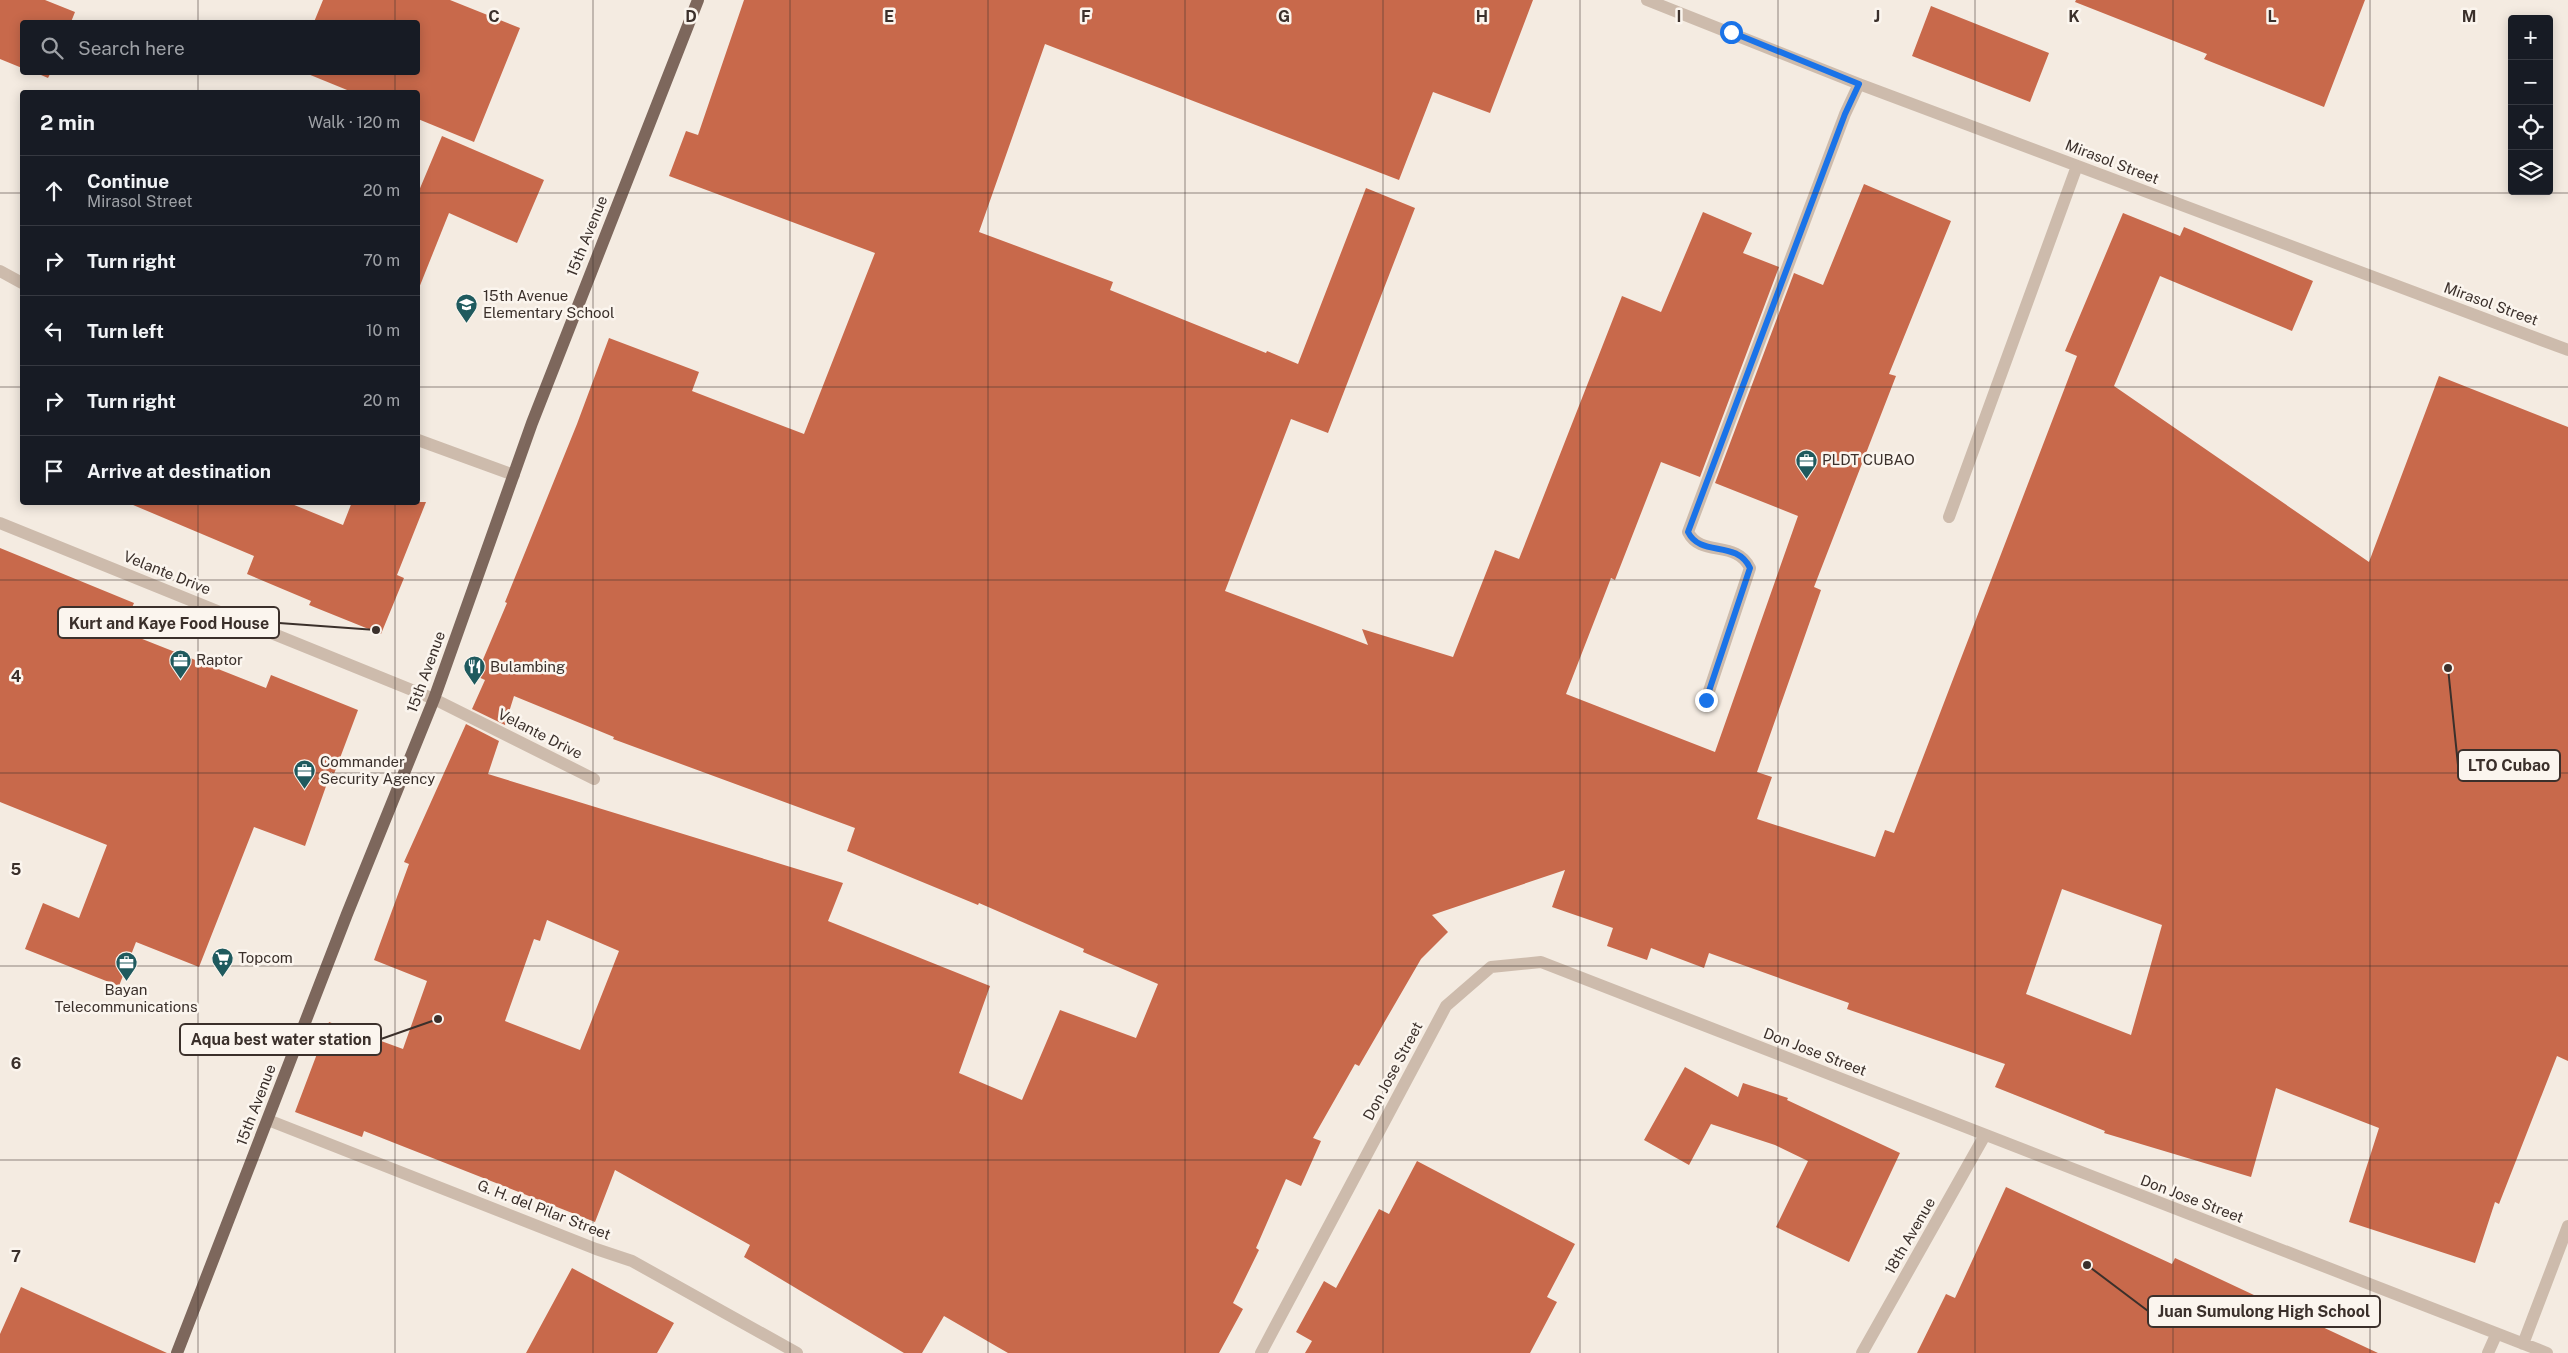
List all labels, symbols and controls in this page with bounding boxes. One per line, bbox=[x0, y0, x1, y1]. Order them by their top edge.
text: C bbox=[488, 7, 500, 26]
text: D bbox=[685, 7, 697, 26]
text: E bbox=[884, 7, 894, 26]
text: F bbox=[1081, 7, 1091, 26]
text: G bbox=[1278, 7, 1290, 26]
text: H bbox=[1476, 7, 1488, 26]
text: I bbox=[1677, 7, 1681, 26]
text: J bbox=[1874, 7, 1880, 26]
text: K bbox=[2068, 7, 2080, 26]
text: L bbox=[2267, 7, 2277, 26]
text: M bbox=[2462, 7, 2476, 26]
map controls bbox=[2508, 15, 2553, 195]
button: + bbox=[2508, 15, 2553, 60]
search box bbox=[20, 20, 420, 75]
route start bbox=[1720, 21, 1743, 44]
icon: search bbox=[38, 34, 66, 62]
text: Search here bbox=[78, 37, 185, 59]
button: − bbox=[2508, 60, 2553, 105]
button: locate bbox=[2508, 105, 2553, 150]
text: 2 min bbox=[40, 110, 95, 135]
text: Walk · 120 m bbox=[308, 113, 400, 132]
street label: Mirasol Street bbox=[2063, 136, 2162, 187]
button: layers bbox=[2508, 150, 2553, 195]
text: Continue bbox=[87, 170, 169, 192]
icon: ahead bbox=[40, 177, 68, 205]
text: 20 m bbox=[363, 181, 400, 200]
text: Mirasol Street bbox=[87, 192, 193, 211]
street label: 15th Avenue bbox=[563, 193, 610, 279]
icon: right bbox=[40, 247, 68, 275]
text: Turn right bbox=[87, 250, 176, 272]
text: 70 m bbox=[363, 251, 400, 270]
street label: Mirasol Street bbox=[2442, 279, 2541, 329]
place label: 15th Avenue Elementary School bbox=[483, 287, 615, 321]
school or university icon: 15th Avenue Elementary School bbox=[455, 293, 479, 324]
icon: left bbox=[40, 317, 68, 345]
text: Turn left bbox=[87, 320, 164, 342]
text: 10 m bbox=[366, 321, 400, 340]
icon: right bbox=[40, 387, 68, 415]
text: Turn right bbox=[87, 390, 176, 412]
text: 20 m bbox=[363, 391, 400, 410]
office icon: PLDT CUBAO bbox=[1794, 448, 1818, 479]
place label: PLDT CUBAO bbox=[1822, 451, 1915, 468]
icon: arrive bbox=[40, 457, 68, 485]
text: Arrive at destination bbox=[87, 460, 271, 482]
street label: Velante Drive bbox=[121, 547, 213, 598]
callout: Kurt and Kaye Food House bbox=[58, 607, 279, 638]
text: Kurt and Kaye Food House bbox=[69, 614, 269, 633]
street label: 15th Avenue bbox=[403, 629, 448, 715]
office icon: Raptor bbox=[168, 648, 192, 679]
place label: Raptor bbox=[196, 651, 243, 668]
restaurant icon: Bulambing bbox=[462, 655, 486, 686]
place label: Bulambing bbox=[490, 658, 565, 675]
text: 4 bbox=[11, 667, 22, 686]
route end bbox=[1695, 689, 1718, 712]
street label: Velante Drive bbox=[495, 705, 585, 762]
callout: LTO Cubao bbox=[2458, 750, 2560, 781]
place label: Commander Security Agency bbox=[320, 753, 435, 787]
text: LTO Cubao bbox=[2468, 756, 2550, 775]
office icon: Commander Security Agency bbox=[292, 759, 316, 790]
text: 5 bbox=[11, 860, 22, 879]
supermarket icon: Topcom bbox=[210, 946, 234, 977]
place label: Topcom bbox=[238, 949, 293, 966]
office icon: Bayan Telecommunications bbox=[114, 950, 138, 981]
place label: Bayan Telecommunications bbox=[55, 981, 197, 1015]
street label: Don Jose Street bbox=[1359, 1019, 1426, 1123]
callout: Aqua best water station bbox=[180, 1024, 381, 1055]
street label: Don Jose Street bbox=[1761, 1024, 1869, 1079]
text: Aqua best water station bbox=[190, 1030, 372, 1049]
text: 6 bbox=[11, 1054, 21, 1073]
street label: 15th Avenue bbox=[232, 1062, 279, 1148]
street label: Don Jose Street bbox=[2138, 1171, 2246, 1226]
street label: G. H. del Pilar Street bbox=[475, 1176, 613, 1243]
street label: 18th Avenue bbox=[1881, 1194, 1938, 1277]
text: 7 bbox=[11, 1247, 21, 1266]
callout: Juan Sumulong High School bbox=[2148, 1296, 2380, 1327]
text: Juan Sumulong High School bbox=[2158, 1302, 2370, 1321]

